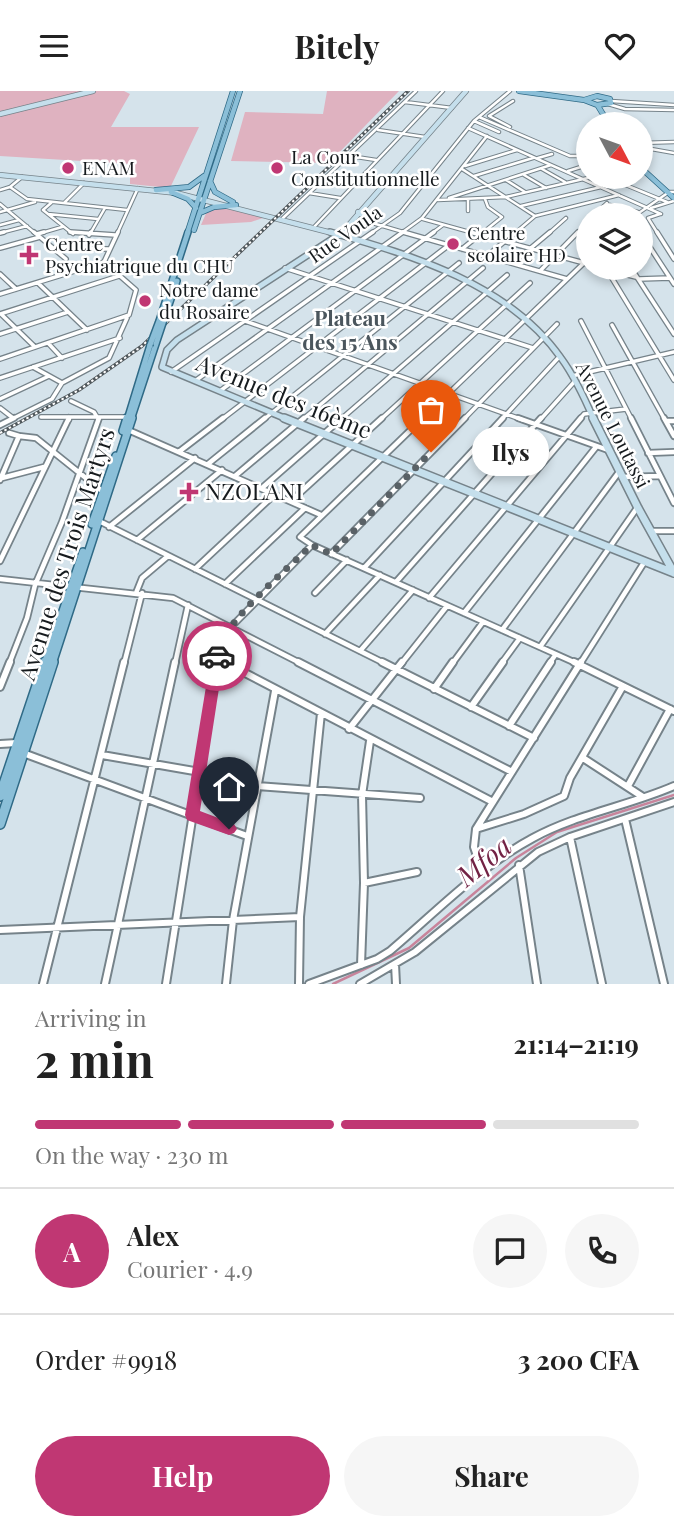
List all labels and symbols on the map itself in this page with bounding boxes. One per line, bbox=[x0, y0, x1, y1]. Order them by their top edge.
north arrow bbox=[576, 112, 653, 189]
place label: La Cour Constitutionnelle bbox=[291, 143, 440, 191]
place label: ENAM bbox=[82, 154, 135, 180]
marker: ENAM bbox=[60, 160, 76, 176]
marker: La Cour Constitutionnelle bbox=[269, 160, 285, 176]
street label: Rue Voula bbox=[302, 198, 387, 268]
place label: Centre scolaire HD bbox=[467, 219, 566, 267]
place label: Centre Psychiatrique du CHU bbox=[45, 230, 233, 278]
marker: Centre scolaire HD bbox=[445, 236, 461, 252]
marker: Centre Psychiatrique du CHU bbox=[19, 245, 39, 265]
place label: Notre dame du Rosaire bbox=[159, 276, 259, 324]
marker: Notre dame du Rosaire bbox=[137, 293, 153, 309]
district label: Plateau des 15 Ans bbox=[302, 303, 398, 355]
street label: Avenue des 16ème bbox=[191, 346, 377, 445]
street label: Avenue Loutassi bbox=[570, 356, 657, 493]
pin bbox=[401, 380, 461, 452]
street label: Avenue des Trois Martyrs bbox=[10, 424, 121, 685]
callout: Ilys bbox=[473, 427, 550, 477]
place label: NZOLANI bbox=[205, 475, 303, 506]
marker: NZOLANI bbox=[179, 482, 199, 502]
courier bbox=[182, 621, 252, 691]
pin bbox=[199, 757, 259, 829]
water label: Mfoa bbox=[447, 826, 519, 894]

